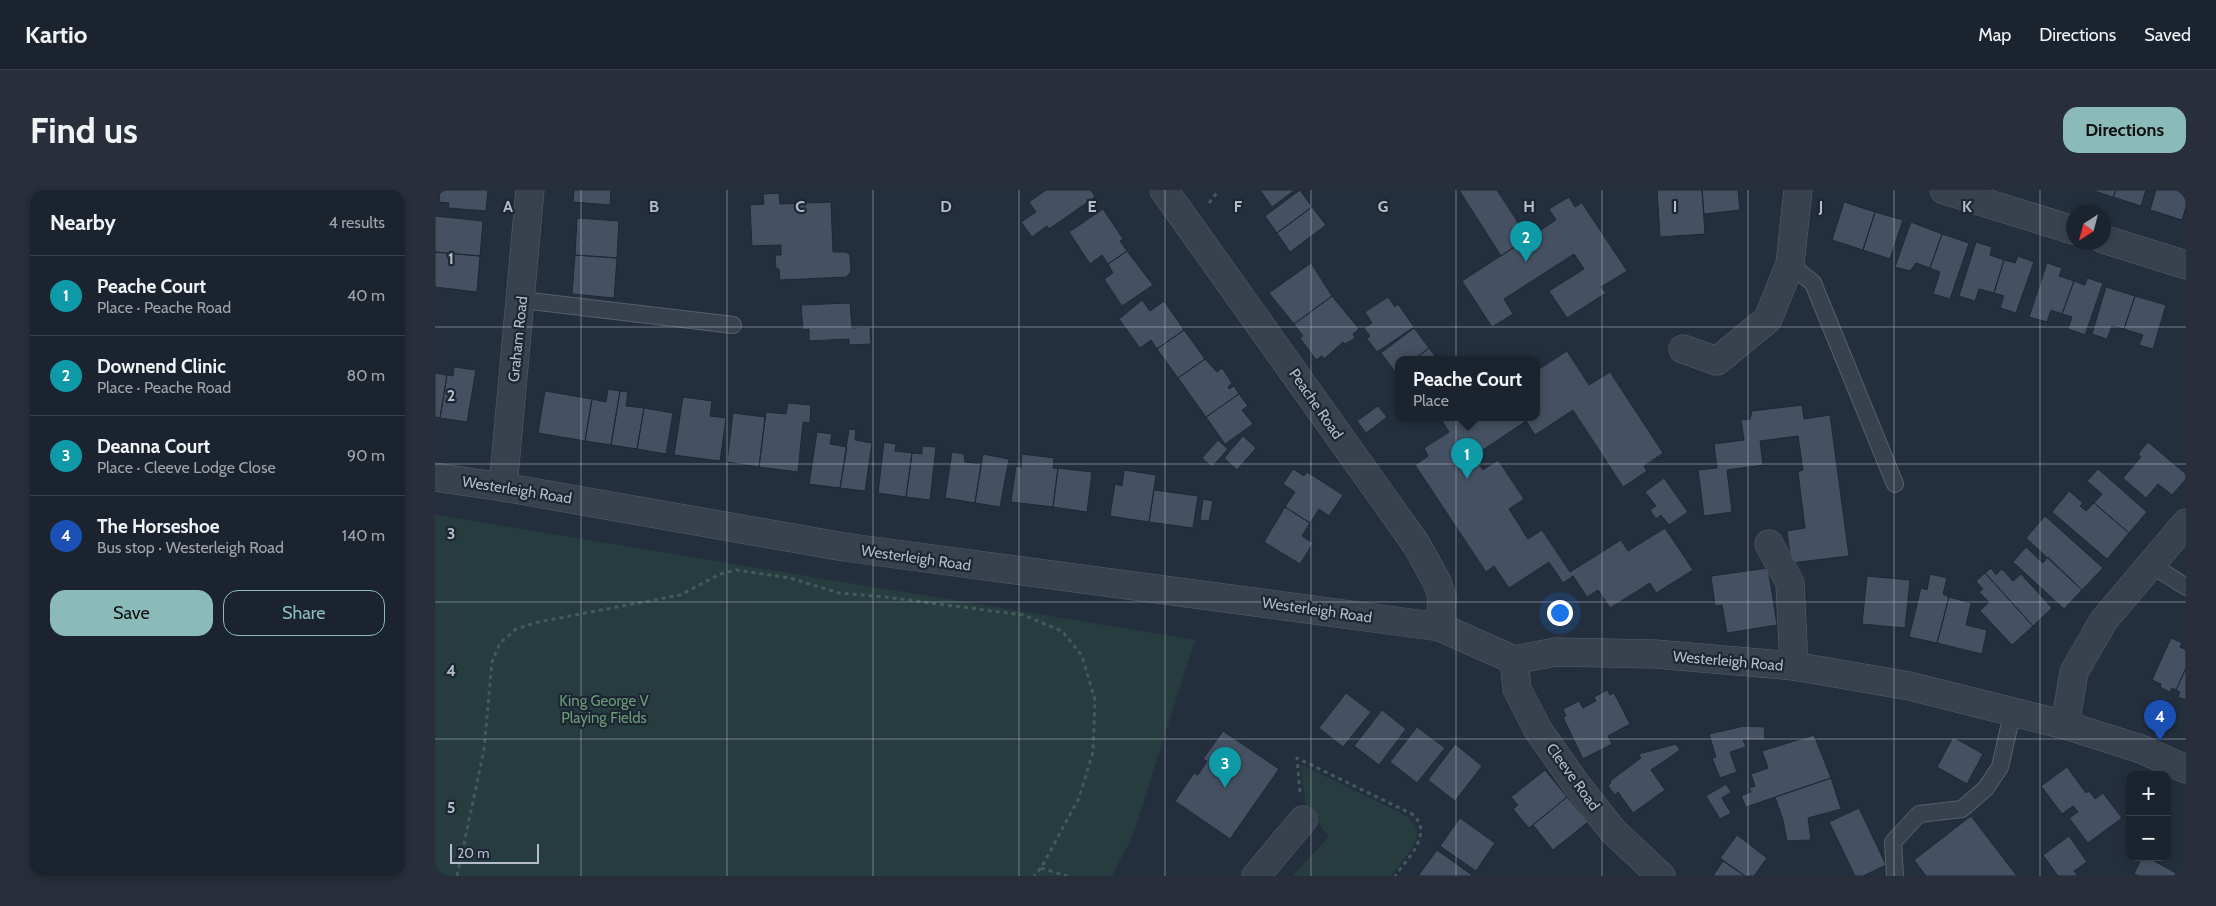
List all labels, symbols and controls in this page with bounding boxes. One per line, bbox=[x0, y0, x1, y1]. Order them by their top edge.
text: Kartio bbox=[25, 20, 88, 49]
text: Map bbox=[1978, 24, 2011, 46]
text: Directions bbox=[2039, 24, 2116, 46]
text: Saved bbox=[2144, 24, 2191, 46]
button: Directions bbox=[2063, 107, 2186, 153]
text: Find us bbox=[30, 109, 138, 152]
text: A bbox=[503, 197, 513, 216]
text: B bbox=[649, 197, 659, 216]
text: C bbox=[795, 197, 805, 216]
text: D bbox=[940, 197, 952, 216]
text: E bbox=[1087, 197, 1097, 216]
text: F bbox=[1234, 197, 1243, 216]
text: G bbox=[1378, 197, 1388, 216]
text: H bbox=[1523, 197, 1535, 216]
text: I bbox=[1673, 197, 1677, 216]
text: J bbox=[1818, 197, 1823, 216]
text: K bbox=[1962, 197, 1972, 216]
north arrow bbox=[2066, 205, 2111, 250]
text: Nearby bbox=[50, 210, 116, 235]
text: 4 results bbox=[328, 213, 385, 232]
pin: 2 bbox=[1510, 221, 1542, 262]
text: 1 bbox=[448, 249, 454, 268]
text: Peache Court bbox=[97, 275, 206, 298]
text: 1 bbox=[63, 286, 69, 305]
text: 40 m bbox=[347, 286, 385, 305]
street label: Graham Road bbox=[505, 295, 531, 383]
text: Place · Peache Road bbox=[97, 298, 231, 317]
text: Downend Clinic bbox=[97, 355, 226, 378]
popup bbox=[1395, 356, 1540, 421]
street label: Peache Road bbox=[1285, 365, 1347, 443]
text: 2 bbox=[62, 366, 70, 385]
text: 80 m bbox=[347, 366, 385, 385]
text: Peache Court bbox=[1413, 368, 1522, 391]
text: Place · Peache Road bbox=[97, 378, 231, 397]
text: 2 bbox=[447, 386, 455, 405]
text: Place bbox=[1413, 391, 1449, 410]
text: Deanna Court bbox=[97, 435, 210, 458]
pin: 1 bbox=[1451, 438, 1483, 479]
text: 3 bbox=[62, 446, 70, 465]
text: 90 m bbox=[347, 446, 385, 465]
text: Place · Cleeve Lodge Close bbox=[97, 458, 276, 477]
street label: Westerleigh Road bbox=[461, 472, 573, 508]
text: The Horseshoe bbox=[97, 515, 220, 538]
text: 3 bbox=[447, 524, 455, 543]
text: 4 bbox=[61, 526, 71, 545]
text: 140 m bbox=[342, 526, 385, 545]
text: Bus stop · Westerleigh Road bbox=[97, 538, 284, 557]
street label: Westerleigh Road bbox=[860, 541, 972, 575]
button: Save bbox=[50, 590, 213, 636]
button: Share bbox=[223, 590, 385, 636]
street label: Westerleigh Road bbox=[1261, 593, 1373, 627]
your location bbox=[1547, 600, 1573, 626]
street label: Westerleigh Road bbox=[1672, 647, 1784, 675]
text: 4 bbox=[446, 661, 456, 680]
park label: King George V Playing Fields bbox=[559, 692, 650, 727]
pin: 4 bbox=[2144, 700, 2176, 741]
street label: Cleeve Road bbox=[1543, 740, 1603, 814]
pin: 3 bbox=[1209, 747, 1241, 788]
map controls bbox=[2126, 771, 2171, 861]
button: + bbox=[2126, 771, 2171, 816]
text: 5 bbox=[447, 798, 455, 817]
button: − bbox=[2126, 816, 2171, 861]
scale bar bbox=[450, 841, 539, 864]
text: 20 m bbox=[457, 844, 490, 862]

